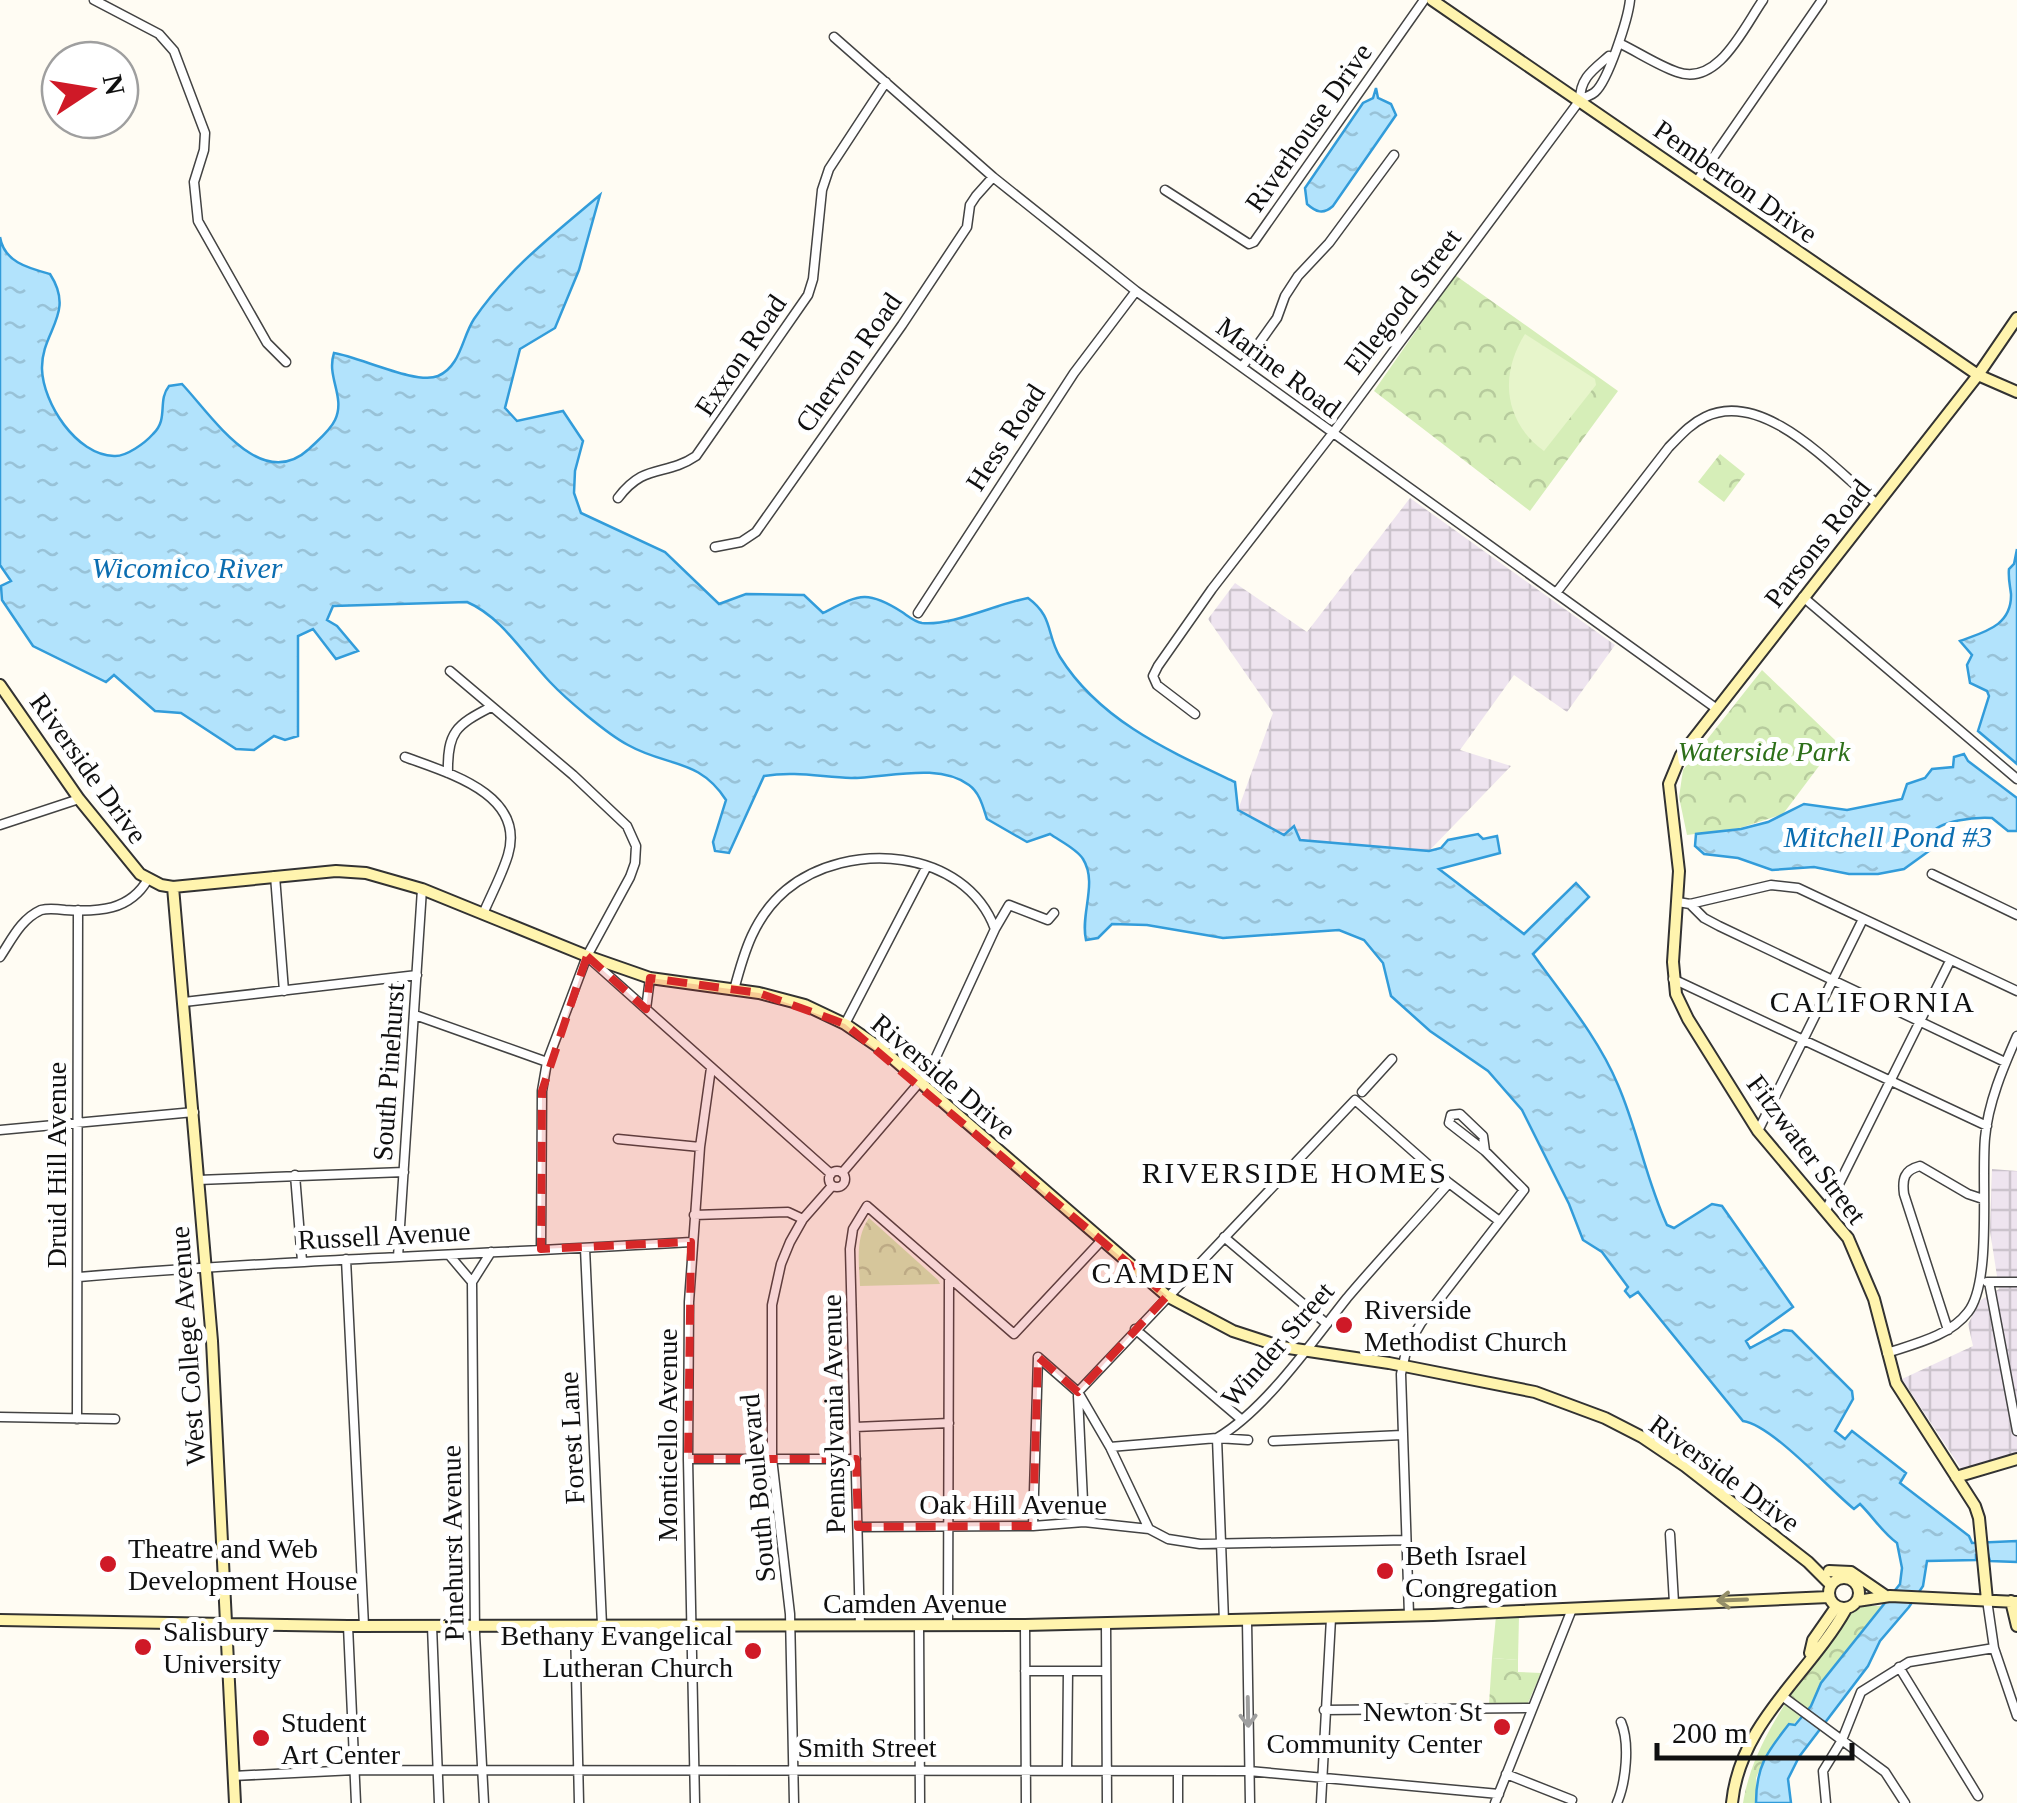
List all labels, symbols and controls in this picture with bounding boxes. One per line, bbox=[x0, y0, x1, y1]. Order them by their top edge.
street label: Riverhouse Drive bbox=[1239, 37, 1378, 217]
north arrow bbox=[40, 40, 140, 140]
text: N bbox=[97, 72, 131, 98]
street label: Pemberton Drive bbox=[1648, 114, 1823, 249]
street label: Ellegood Street bbox=[1338, 223, 1467, 380]
street label: Chervon Road bbox=[789, 287, 908, 438]
street label: Exxon Road bbox=[689, 289, 792, 422]
street label: Marine Road bbox=[1211, 311, 1347, 424]
street label: Hess Road bbox=[960, 378, 1051, 496]
street label: Parsons Road bbox=[1758, 473, 1877, 613]
water label: Wicomico River bbox=[92, 551, 283, 584]
street label: Riverside Drive bbox=[24, 687, 153, 849]
park label: Waterside Park bbox=[1678, 736, 1851, 767]
water label: Mitchell Pond #3 bbox=[1783, 820, 1992, 853]
street label: South Pinehurst bbox=[367, 982, 410, 1162]
district label: CALIFORNIA bbox=[1770, 985, 1976, 1018]
street label: Riverside Drive bbox=[866, 1007, 1022, 1145]
street label: Druid Hill Avenue bbox=[41, 1062, 72, 1268]
street label: Fitzwater Street bbox=[1741, 1069, 1873, 1230]
district label: RIVERSIDE HOMES bbox=[1142, 1156, 1448, 1189]
street label: Russell Avenue bbox=[297, 1215, 471, 1256]
street label: West College Avenue bbox=[164, 1225, 211, 1467]
district label: CAMDEN bbox=[1091, 1256, 1237, 1289]
street label: Winder Street bbox=[1215, 1275, 1340, 1413]
street label: Pennsylvania Avenue bbox=[816, 1294, 851, 1534]
place label: Riverside Methodist Church bbox=[1364, 1294, 1567, 1357]
marker: Riverside Methodist Church bbox=[1333, 1314, 1355, 1336]
street label: Monticello Avenue bbox=[652, 1328, 683, 1542]
street label: Forest Lane bbox=[553, 1371, 590, 1505]
street label: South Boulevard bbox=[734, 1392, 781, 1583]
street label: Riverside Drive bbox=[1644, 1409, 1806, 1538]
street label: Pinehurst Avenue bbox=[435, 1445, 470, 1641]
street label: Oak Hill Avenue bbox=[919, 1489, 1107, 1520]
place label: Theatre and Web Development House bbox=[128, 1533, 357, 1596]
place label: Beth Israel Congregation bbox=[1405, 1540, 1557, 1603]
marker: Theatre and Web Development House bbox=[97, 1553, 119, 1575]
marker: Beth Israel Congregation bbox=[1374, 1560, 1396, 1582]
street label: Camden Avenue bbox=[823, 1588, 1007, 1619]
one-way arrow bbox=[1716, 1591, 1748, 1610]
place label: Salisbury University bbox=[163, 1616, 281, 1679]
place label: Bethany Evangelical Lutheran Church bbox=[501, 1620, 733, 1683]
marker: Salisbury University bbox=[132, 1636, 154, 1658]
marker: Bethany Evangelical Lutheran Church bbox=[742, 1640, 764, 1662]
one-way arrow bbox=[1239, 1696, 1258, 1728]
place label: Newton St Community Center bbox=[1267, 1696, 1483, 1759]
scale bar bbox=[1657, 1698, 1852, 1760]
place label: Student Art Center bbox=[281, 1707, 401, 1770]
marker: Newton St Community Center bbox=[1491, 1716, 1513, 1738]
text: 200 m bbox=[1672, 1716, 1748, 1749]
marker: Student Art Center bbox=[250, 1727, 272, 1749]
street label: Smith Street bbox=[797, 1732, 937, 1763]

